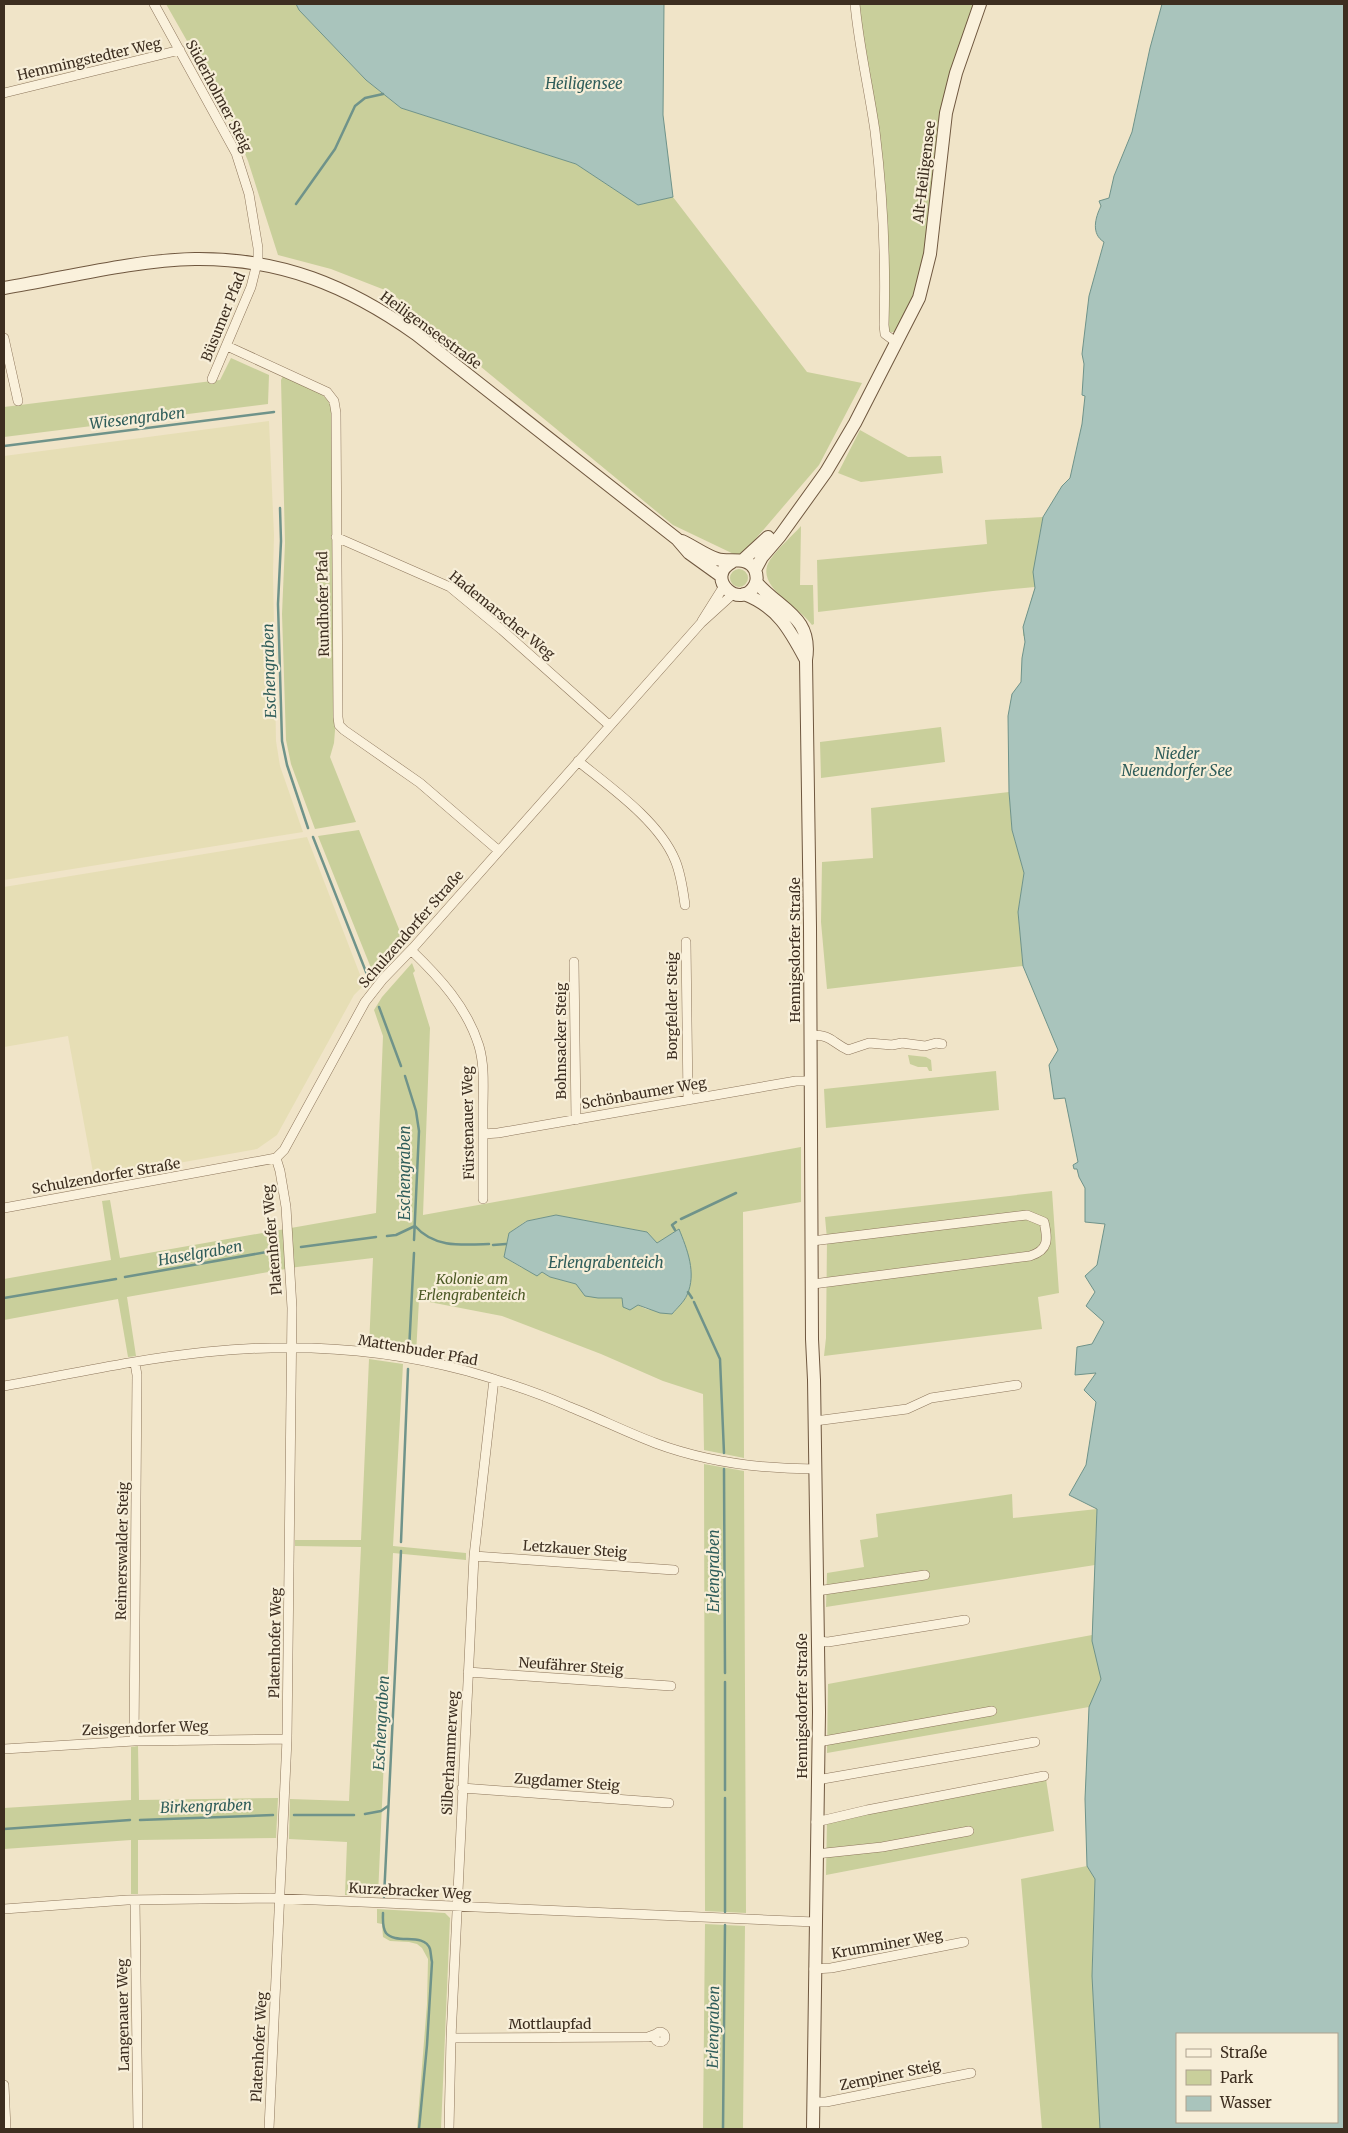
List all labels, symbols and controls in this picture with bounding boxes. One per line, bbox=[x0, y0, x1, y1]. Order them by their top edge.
street label: Hemmingstedter Weg bbox=[15, 34, 163, 84]
street label: Süderholmer Steig bbox=[182, 37, 256, 156]
water label: Heiligensee bbox=[544, 74, 623, 93]
street label: Alt-Heiligensee bbox=[909, 120, 939, 225]
street label: Büsumer Pfad bbox=[197, 269, 249, 364]
street label: Heiligenseestraße bbox=[377, 287, 485, 373]
water label: Wiesengraben bbox=[88, 403, 186, 433]
street label: Rundhofer Pfad bbox=[313, 550, 333, 657]
street label: Hademarscher Weg bbox=[445, 567, 559, 664]
water label: Eschengraben bbox=[258, 623, 280, 719]
water label: Nieder Neuendorfer See bbox=[1121, 744, 1233, 780]
street label: Schulzendorfer Straße bbox=[355, 866, 467, 992]
street label: Hennigsdorfer Straße bbox=[786, 877, 804, 1023]
street label: Borgfelder Steig bbox=[663, 951, 681, 1060]
street label: Bohnsacker Steig bbox=[552, 982, 570, 1099]
street label: Fürstenauer Weg bbox=[458, 1065, 478, 1180]
street label: Schönbaumer Weg bbox=[580, 1073, 708, 1113]
water label: Eschengraben bbox=[395, 1125, 414, 1221]
street label: Schulzendorfer Straße bbox=[30, 1154, 182, 1198]
street label: Platenhofer Weg bbox=[258, 1184, 286, 1296]
water label: Haselgraben bbox=[155, 1236, 244, 1270]
water label: Erlengrabenteich bbox=[548, 1253, 664, 1272]
park label: Kolonie am Erlengrabenteich bbox=[418, 1270, 526, 1304]
street label: Mattenbuder Pfad bbox=[357, 1331, 480, 1369]
street label: Reimerswalder Steig bbox=[112, 1481, 132, 1620]
water label: Erlengraben bbox=[704, 1529, 723, 1613]
street label: Letzkauer Steig bbox=[522, 1536, 628, 1562]
street label: Platenhofer Weg bbox=[265, 1587, 285, 1699]
street label: Hennigsdorfer Straße bbox=[793, 1633, 811, 1779]
street label: Neufährer Steig bbox=[518, 1653, 625, 1679]
water label: Eschengraben bbox=[369, 1675, 393, 1771]
street label: Silberhammerweg bbox=[438, 1690, 462, 1816]
street label: Zeisgendorfer Weg bbox=[81, 1717, 209, 1739]
street label: Zugdamer Steig bbox=[514, 1769, 621, 1795]
water label: Birkengraben bbox=[160, 1795, 252, 1817]
street label: Kurzebracker Weg bbox=[348, 1879, 472, 1903]
street label: Krumminer Weg bbox=[830, 1925, 945, 1963]
street label: Langenauer Weg bbox=[113, 1958, 133, 2072]
water label: Erlengraben bbox=[703, 1985, 723, 2069]
street label: Platenhofer Weg bbox=[247, 1991, 271, 2103]
street label: Mottlaupfad bbox=[508, 2015, 592, 2033]
legend bbox=[1176, 2033, 1338, 2123]
text: Straße bbox=[1220, 2043, 1267, 2062]
street label: Zempiner Steig bbox=[838, 2055, 943, 2094]
text: Park bbox=[1220, 2068, 1254, 2087]
text: Wasser bbox=[1219, 2093, 1272, 2112]

